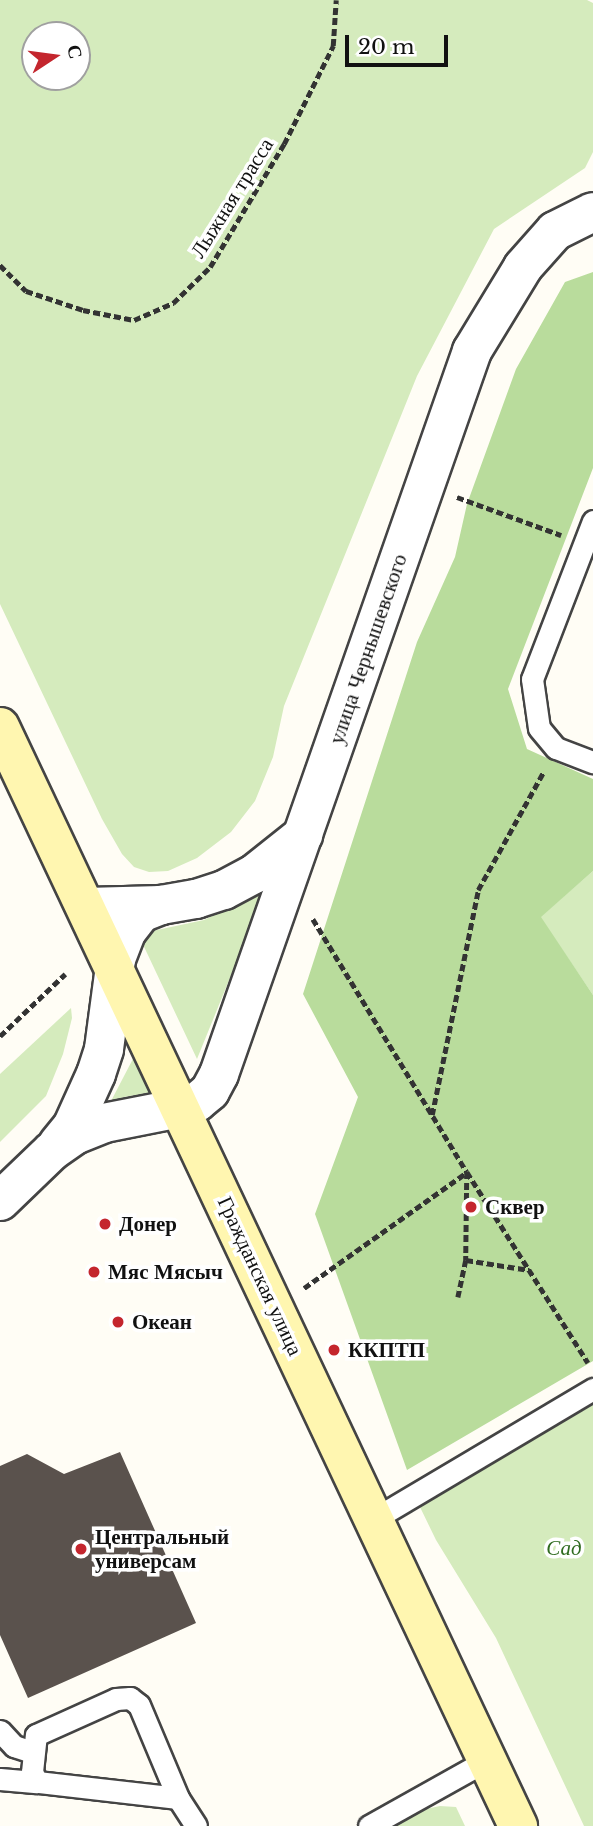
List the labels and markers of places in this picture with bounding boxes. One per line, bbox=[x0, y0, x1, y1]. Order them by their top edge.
place label: Сквер bbox=[485, 1194, 545, 1220]
marker: Сквер bbox=[463, 1199, 479, 1215]
place label: Донер bbox=[119, 1211, 177, 1237]
marker: Донер bbox=[97, 1216, 113, 1232]
place label: Мяс Мясыч bbox=[108, 1259, 223, 1285]
marker: Мяс Мясыч bbox=[86, 1264, 102, 1280]
place label: Океан bbox=[132, 1309, 192, 1335]
marker: Океан bbox=[110, 1314, 126, 1330]
place label: ККПТП bbox=[348, 1337, 425, 1363]
marker: ККПТП bbox=[326, 1342, 342, 1358]
place label: Центральный универсам bbox=[95, 1524, 229, 1574]
marker: Центральный универсам bbox=[73, 1541, 89, 1557]

